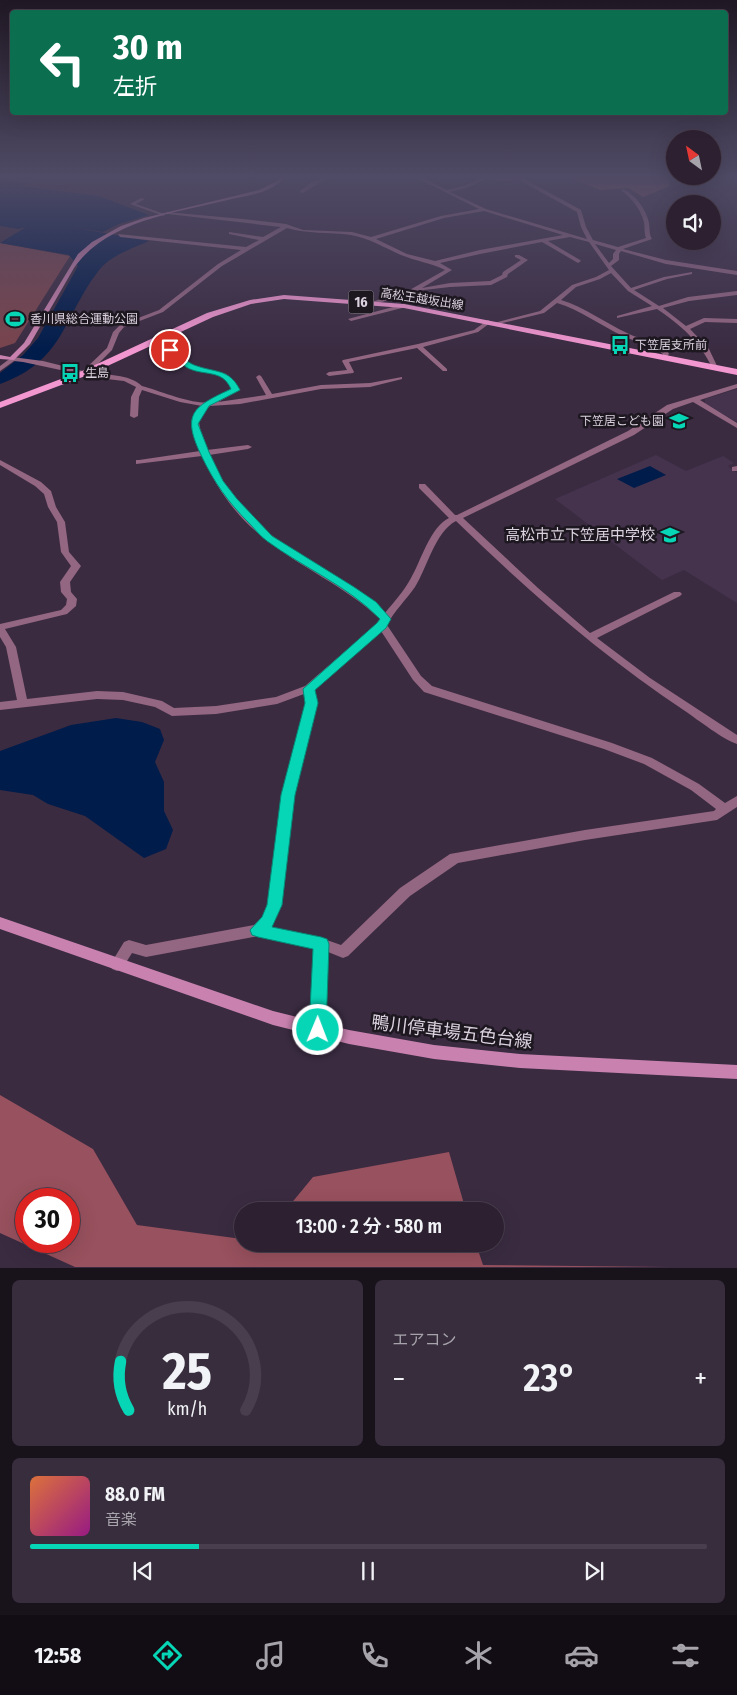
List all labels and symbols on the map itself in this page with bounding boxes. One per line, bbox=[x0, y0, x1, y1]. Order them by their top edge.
north arrow bbox=[666, 130, 721, 185]
street label: 高松王越坂出線 bbox=[379, 286, 465, 312]
road number: 16 bbox=[348, 290, 374, 314]
sports icon: 香川県総合運動公園 bbox=[4, 308, 26, 330]
place label: 香川県総合運動公園 bbox=[30, 312, 138, 326]
pin bbox=[149, 329, 191, 371]
bus stop icon: 下笠居支所前 bbox=[609, 334, 631, 356]
place label: 下笠居支所前 bbox=[635, 338, 707, 352]
bus stop icon: 生島 bbox=[59, 362, 81, 384]
place label: 生島 bbox=[85, 366, 109, 380]
school or university icon: 下笠居こども園 bbox=[668, 410, 690, 432]
place label: 下笠居こども園 bbox=[580, 414, 664, 428]
school or university icon: 高松市立下笠居中学校 bbox=[659, 524, 681, 546]
place label: 高松市立下笠居中学校 bbox=[505, 526, 655, 544]
position arrow bbox=[291, 1003, 343, 1055]
street label: 鴨川停車場五色台線 bbox=[370, 1011, 534, 1053]
speed limit sign: 30 bbox=[15, 1188, 80, 1253]

